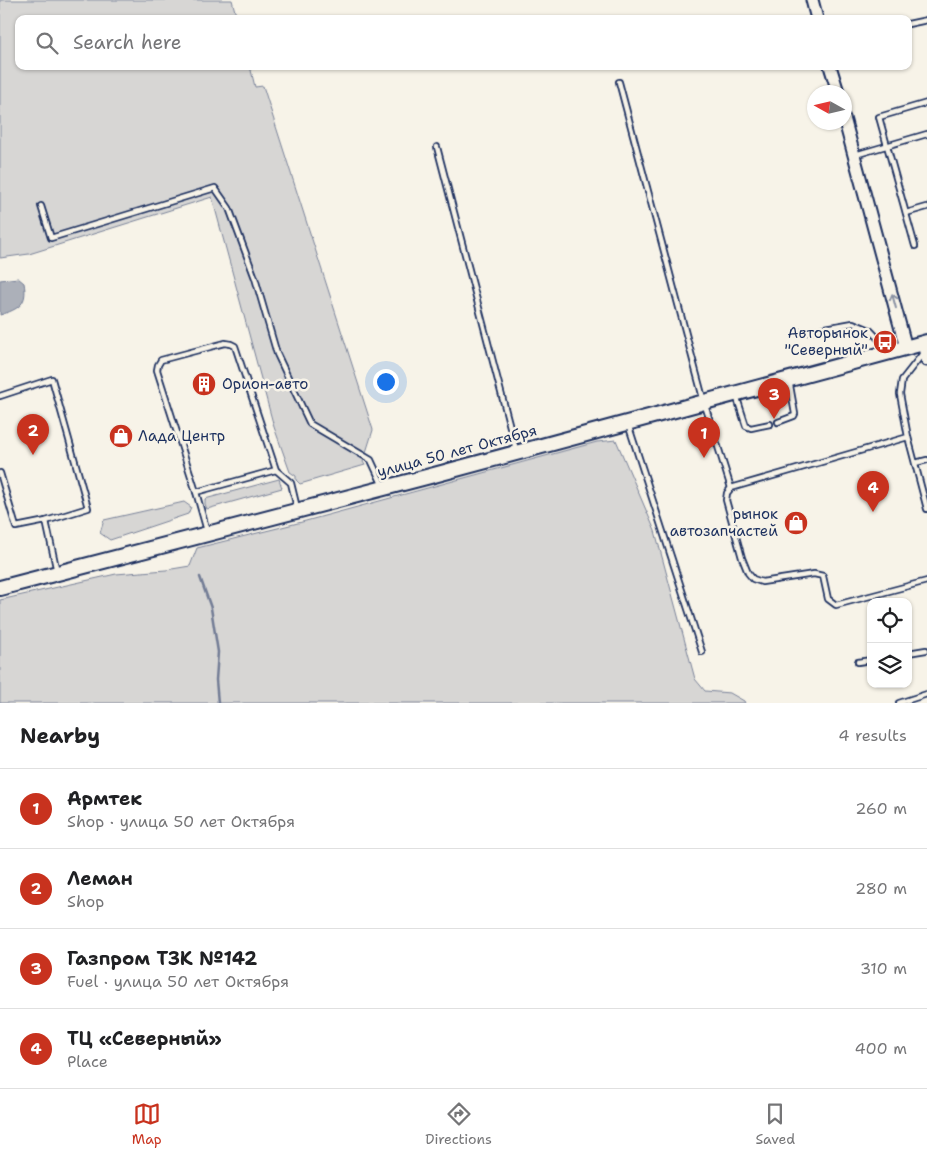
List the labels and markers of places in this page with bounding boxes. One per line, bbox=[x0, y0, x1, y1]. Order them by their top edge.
place label: Авторынок "Северный" bbox=[784, 323, 868, 360]
bus stop icon: Авторынок "Северный" bbox=[872, 329, 898, 355]
building icon: Орион-авто bbox=[191, 371, 217, 397]
place label: Орион-авто bbox=[222, 374, 308, 394]
pin: 3 bbox=[758, 378, 790, 419]
pin: 2 bbox=[17, 414, 49, 455]
pin: 1 bbox=[688, 417, 720, 458]
shop icon: Лада Центр bbox=[108, 423, 134, 449]
place label: Лада Центр bbox=[138, 426, 225, 446]
pin: 4 bbox=[857, 471, 889, 512]
place label: рынок автозапчастей bbox=[670, 504, 778, 541]
shop icon: рынок автозапчастей bbox=[783, 510, 809, 536]

